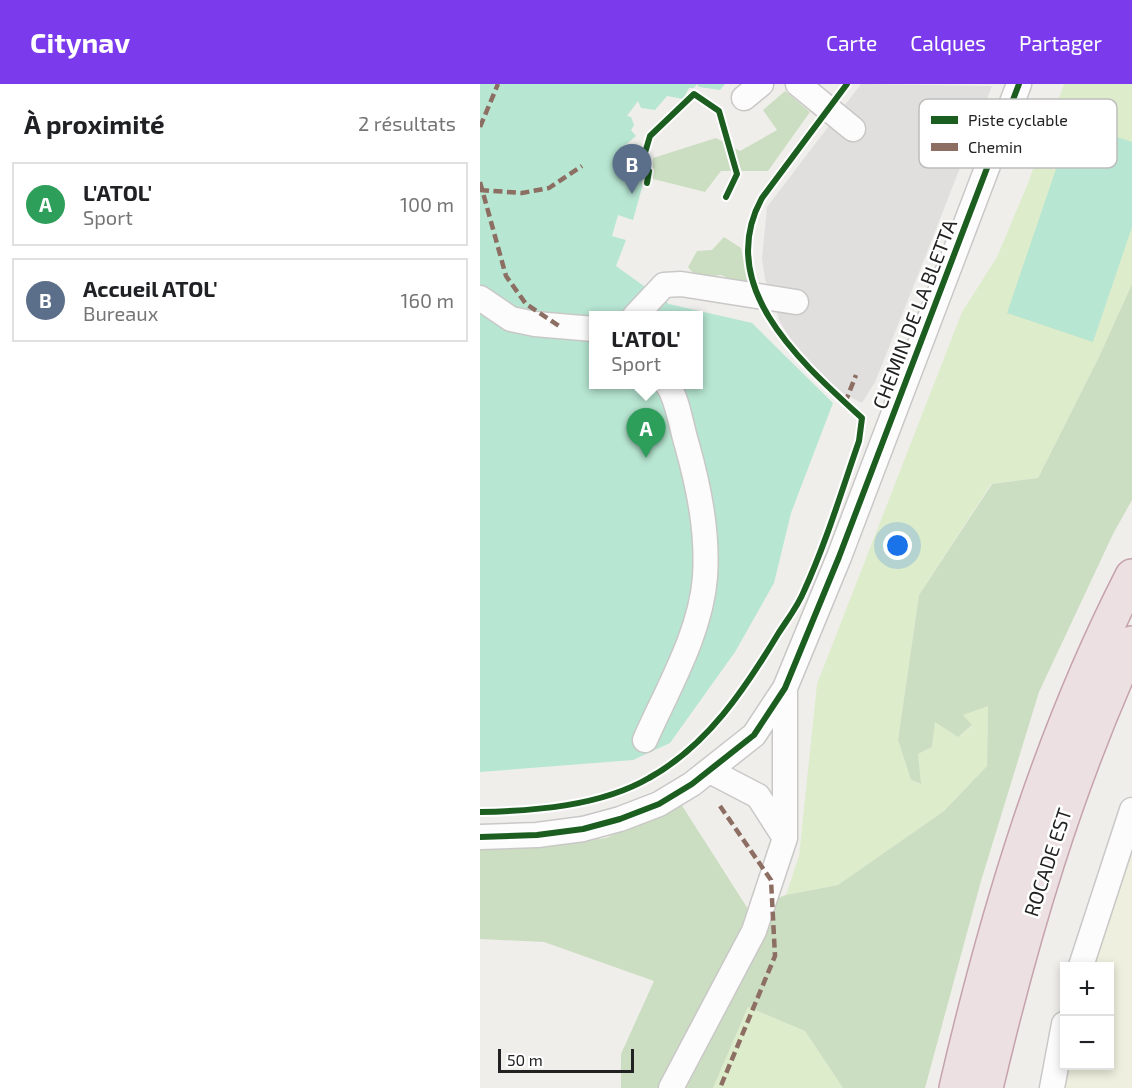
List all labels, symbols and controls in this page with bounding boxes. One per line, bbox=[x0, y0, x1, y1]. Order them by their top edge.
text: Citynav bbox=[30, 25, 130, 59]
text: Carte bbox=[826, 30, 877, 55]
text: Calques bbox=[910, 30, 986, 55]
text: Partager bbox=[1019, 30, 1102, 55]
legend bbox=[919, 99, 1117, 168]
text: À proximité bbox=[24, 108, 165, 139]
text: Piste cyclable bbox=[968, 110, 1068, 129]
text: 2 résultats bbox=[358, 111, 456, 135]
text: Chemin bbox=[968, 137, 1022, 156]
pin: B bbox=[612, 144, 652, 194]
text: L'ATOL' bbox=[83, 179, 152, 205]
text: A bbox=[39, 192, 52, 216]
text: 100 m bbox=[400, 192, 454, 216]
text: Sport bbox=[83, 205, 133, 229]
street label: CHEMIN DE LA BLETTA bbox=[867, 215, 961, 412]
text: Accueil ATOL' bbox=[83, 275, 218, 301]
text: B bbox=[39, 288, 52, 312]
text: 160 m bbox=[401, 288, 454, 312]
text: Bureaux bbox=[83, 301, 158, 325]
popup bbox=[589, 311, 703, 389]
text: L'ATOL' bbox=[611, 325, 681, 351]
text: Sport bbox=[611, 351, 661, 375]
pin: A bbox=[626, 408, 666, 458]
your location bbox=[883, 531, 912, 560]
street label: ROCADE EST bbox=[1018, 804, 1076, 919]
map controls bbox=[1060, 962, 1114, 1070]
button: + bbox=[1060, 962, 1114, 1016]
button: − bbox=[1060, 1016, 1114, 1070]
scale bar bbox=[498, 1046, 634, 1074]
text: 50 m bbox=[507, 1050, 543, 1069]

